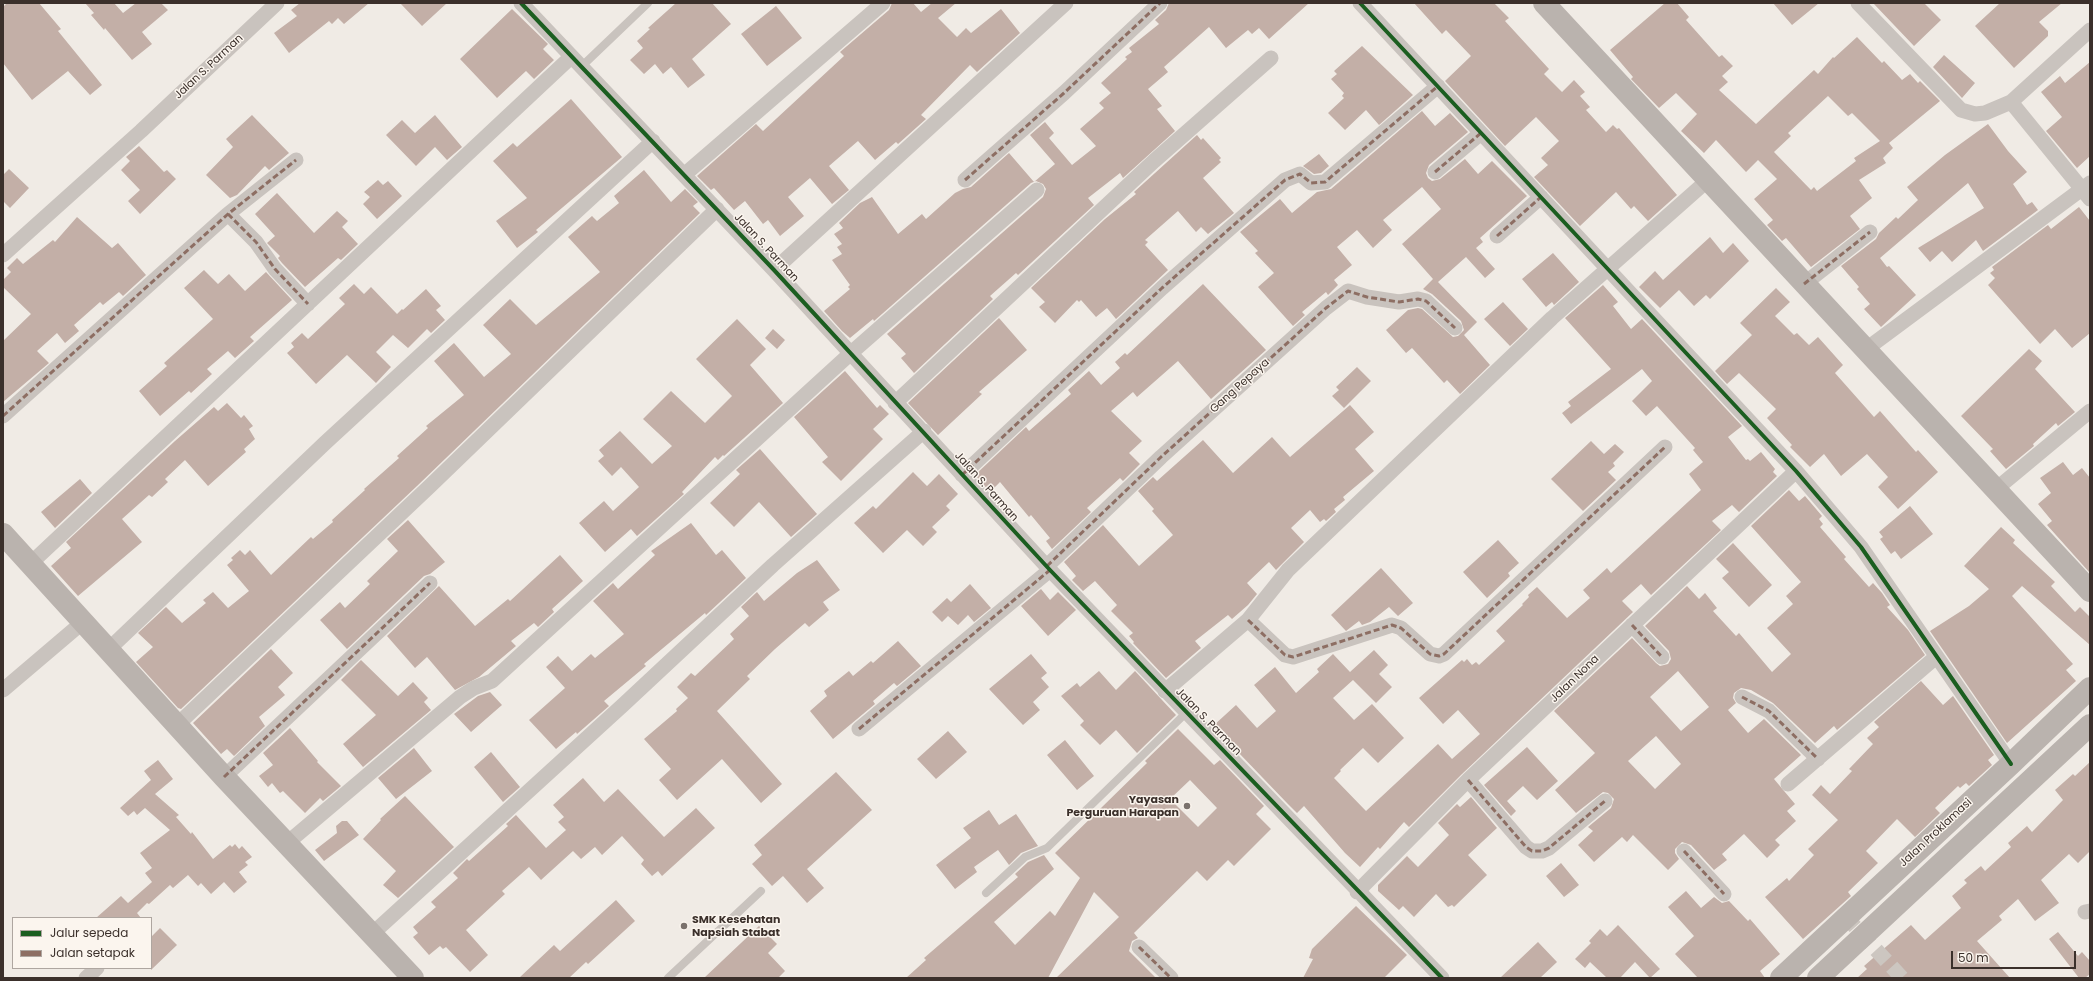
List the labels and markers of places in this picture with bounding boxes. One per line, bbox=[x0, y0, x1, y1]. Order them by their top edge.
place label: Yayasan Perguruan Harapan bbox=[1066, 793, 1179, 819]
marker: Yayasan Perguruan Harapan bbox=[1182, 801, 1192, 811]
place label: SMK Kesehatan Napsiah Stabat bbox=[692, 913, 780, 939]
marker: SMK Kesehatan Napsiah Stabat bbox=[679, 921, 689, 931]

